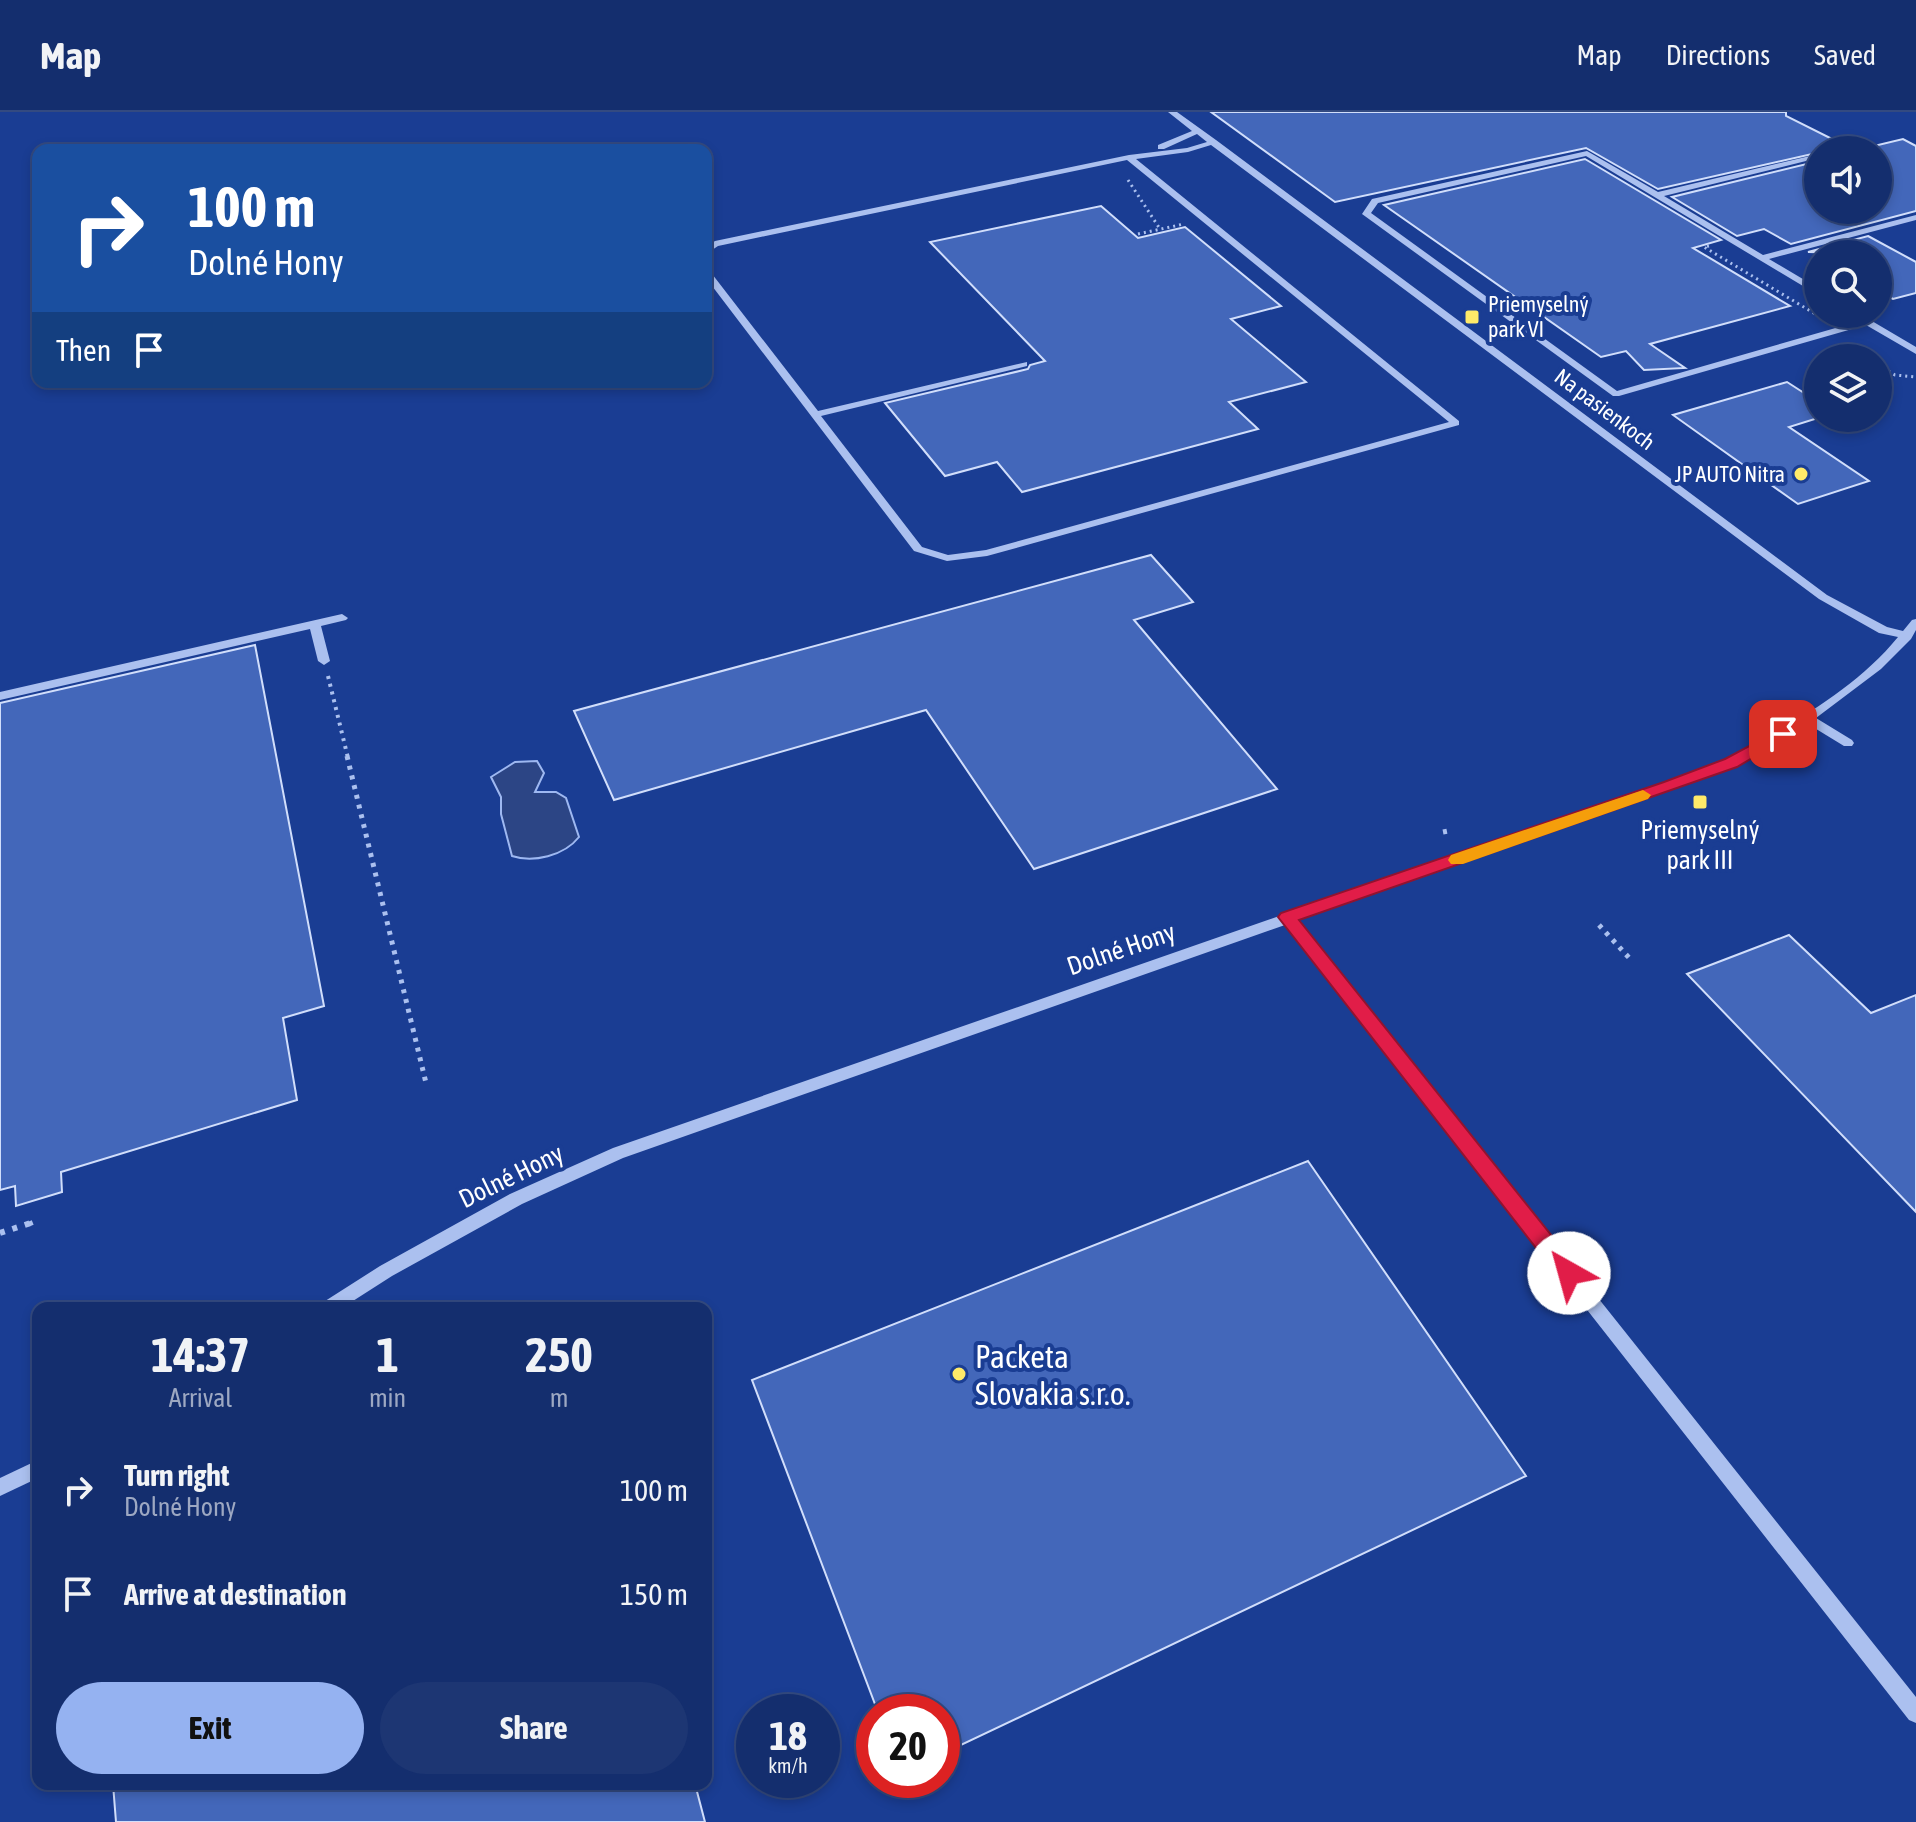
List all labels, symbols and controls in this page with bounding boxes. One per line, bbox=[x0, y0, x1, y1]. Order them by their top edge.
text: Map bbox=[40, 34, 101, 77]
text: Map bbox=[1577, 39, 1622, 71]
text: Directions bbox=[1666, 39, 1770, 71]
text: Saved bbox=[1814, 39, 1876, 71]
map controls bbox=[1804, 136, 1892, 432]
button: sound bbox=[1804, 136, 1892, 224]
text: 100 m bbox=[188, 175, 315, 239]
icon: right bbox=[56, 176, 160, 280]
button: search bbox=[1804, 240, 1892, 328]
text: Dolné Hony bbox=[188, 241, 343, 283]
place label: Priemyselný park VI bbox=[1488, 291, 1589, 342]
marker: Priemyselný park VI bbox=[1463, 308, 1481, 326]
icon: arrive bbox=[127, 328, 171, 372]
text: Then bbox=[56, 333, 111, 367]
button: layers bbox=[1804, 344, 1892, 432]
street label: Na pasienkoch bbox=[1550, 363, 1660, 455]
place label: JP AUTO Nitra bbox=[1675, 461, 1785, 487]
marker: JP AUTO Nitra bbox=[1792, 465, 1810, 483]
pin bbox=[1749, 700, 1817, 768]
icon: arrive bbox=[1761, 712, 1805, 756]
marker: Priemyselný park III bbox=[1691, 793, 1709, 811]
place label: Priemyselný park III bbox=[1641, 815, 1760, 875]
street label: Dolné Hony bbox=[1063, 916, 1179, 981]
street label: Dolné Hony bbox=[454, 1138, 568, 1214]
position arrow bbox=[1527, 1231, 1611, 1315]
text: 14:37 bbox=[151, 1327, 250, 1382]
text: 1 bbox=[376, 1327, 399, 1382]
text: 250 bbox=[525, 1327, 593, 1382]
place label: Packeta Slovakia s.r.o. bbox=[975, 1338, 1130, 1412]
marker: Packeta Slovakia s.r.o. bbox=[950, 1365, 968, 1383]
text: Arrival bbox=[169, 1383, 232, 1413]
text: min bbox=[369, 1383, 406, 1413]
text: m bbox=[550, 1383, 568, 1413]
text: Turn right bbox=[124, 1458, 230, 1492]
icon: right bbox=[56, 1468, 100, 1512]
text: 100 m bbox=[620, 1473, 688, 1507]
text: Dolné Hony bbox=[124, 1492, 236, 1522]
icon: arrive bbox=[56, 1572, 100, 1616]
text: Arrive at destination bbox=[124, 1577, 346, 1611]
text: 150 m bbox=[620, 1577, 688, 1611]
button: Exit bbox=[56, 1682, 364, 1774]
button: Share bbox=[380, 1682, 688, 1774]
speed limit sign: 20 bbox=[856, 1694, 960, 1798]
text: 18 bbox=[769, 1713, 807, 1758]
text: km/h bbox=[768, 1754, 808, 1777]

